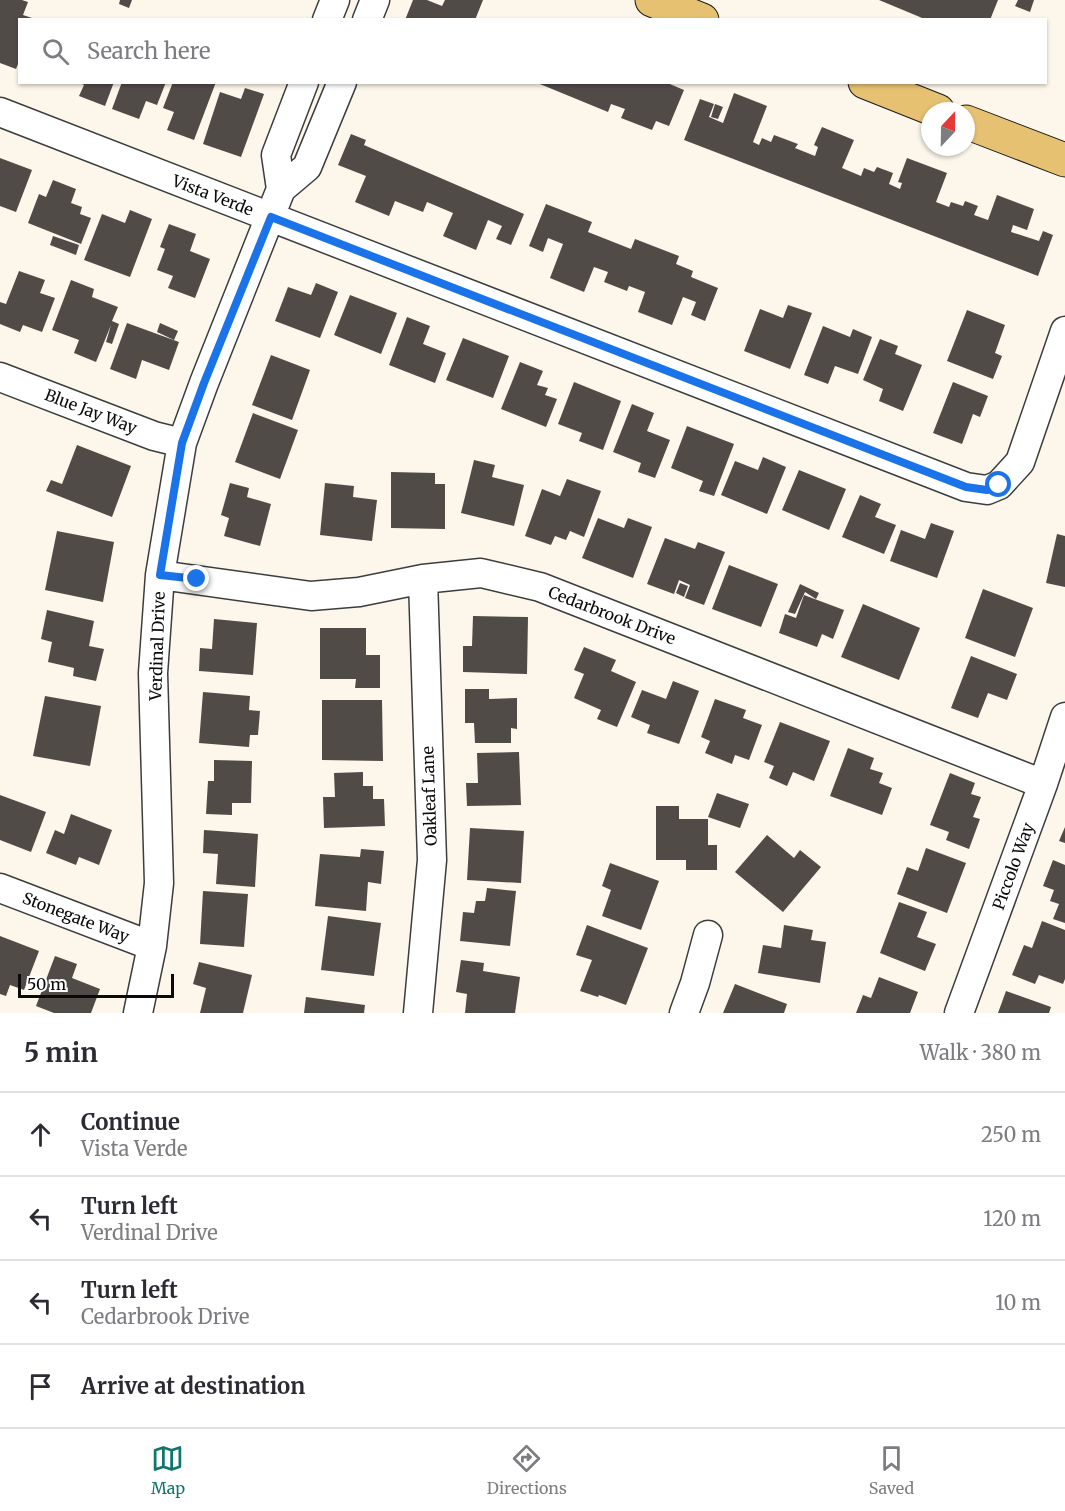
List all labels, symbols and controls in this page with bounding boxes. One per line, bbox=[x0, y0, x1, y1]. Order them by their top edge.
search box bbox=[18, 18, 1047, 84]
icon: search bbox=[39, 35, 72, 68]
text: Search here bbox=[87, 37, 210, 65]
north arrow bbox=[921, 102, 975, 156]
street label: Vista Verde bbox=[169, 170, 256, 220]
street label: Blue Jay Way bbox=[42, 384, 141, 438]
route start bbox=[985, 471, 1011, 497]
route end bbox=[183, 565, 209, 591]
street label: Cedarbrook Drive bbox=[545, 582, 679, 648]
street label: Verdinal Drive bbox=[145, 591, 169, 702]
street label: Oakleaf Lane bbox=[417, 746, 441, 846]
street label: Piccolo Way bbox=[988, 819, 1038, 912]
street label: Stonegate Way bbox=[20, 887, 133, 947]
scale bar bbox=[18, 971, 174, 998]
text: 50 m bbox=[27, 974, 66, 994]
text: 5 min bbox=[24, 1036, 98, 1069]
text: Walk · 380 m bbox=[920, 1040, 1041, 1065]
text: Continue bbox=[81, 1108, 180, 1136]
icon: ahead bbox=[24, 1118, 57, 1151]
text: 250 m bbox=[981, 1122, 1041, 1147]
text: Vista Verde bbox=[81, 1136, 188, 1161]
text: Turn left bbox=[81, 1192, 178, 1220]
icon: left bbox=[24, 1202, 57, 1235]
text: 120 m bbox=[983, 1206, 1041, 1231]
text: Verdinal Drive bbox=[81, 1220, 218, 1245]
text: Turn left bbox=[81, 1276, 178, 1304]
icon: left bbox=[24, 1286, 57, 1319]
text: 10 m bbox=[995, 1290, 1041, 1315]
text: Cedarbrook Drive bbox=[81, 1304, 250, 1329]
icon: arrive bbox=[24, 1370, 57, 1403]
text: Arrive at destination bbox=[81, 1372, 305, 1400]
tab: Map bbox=[151, 1442, 185, 1498]
tab: Directions bbox=[487, 1442, 567, 1498]
tab: Saved bbox=[869, 1442, 914, 1498]

